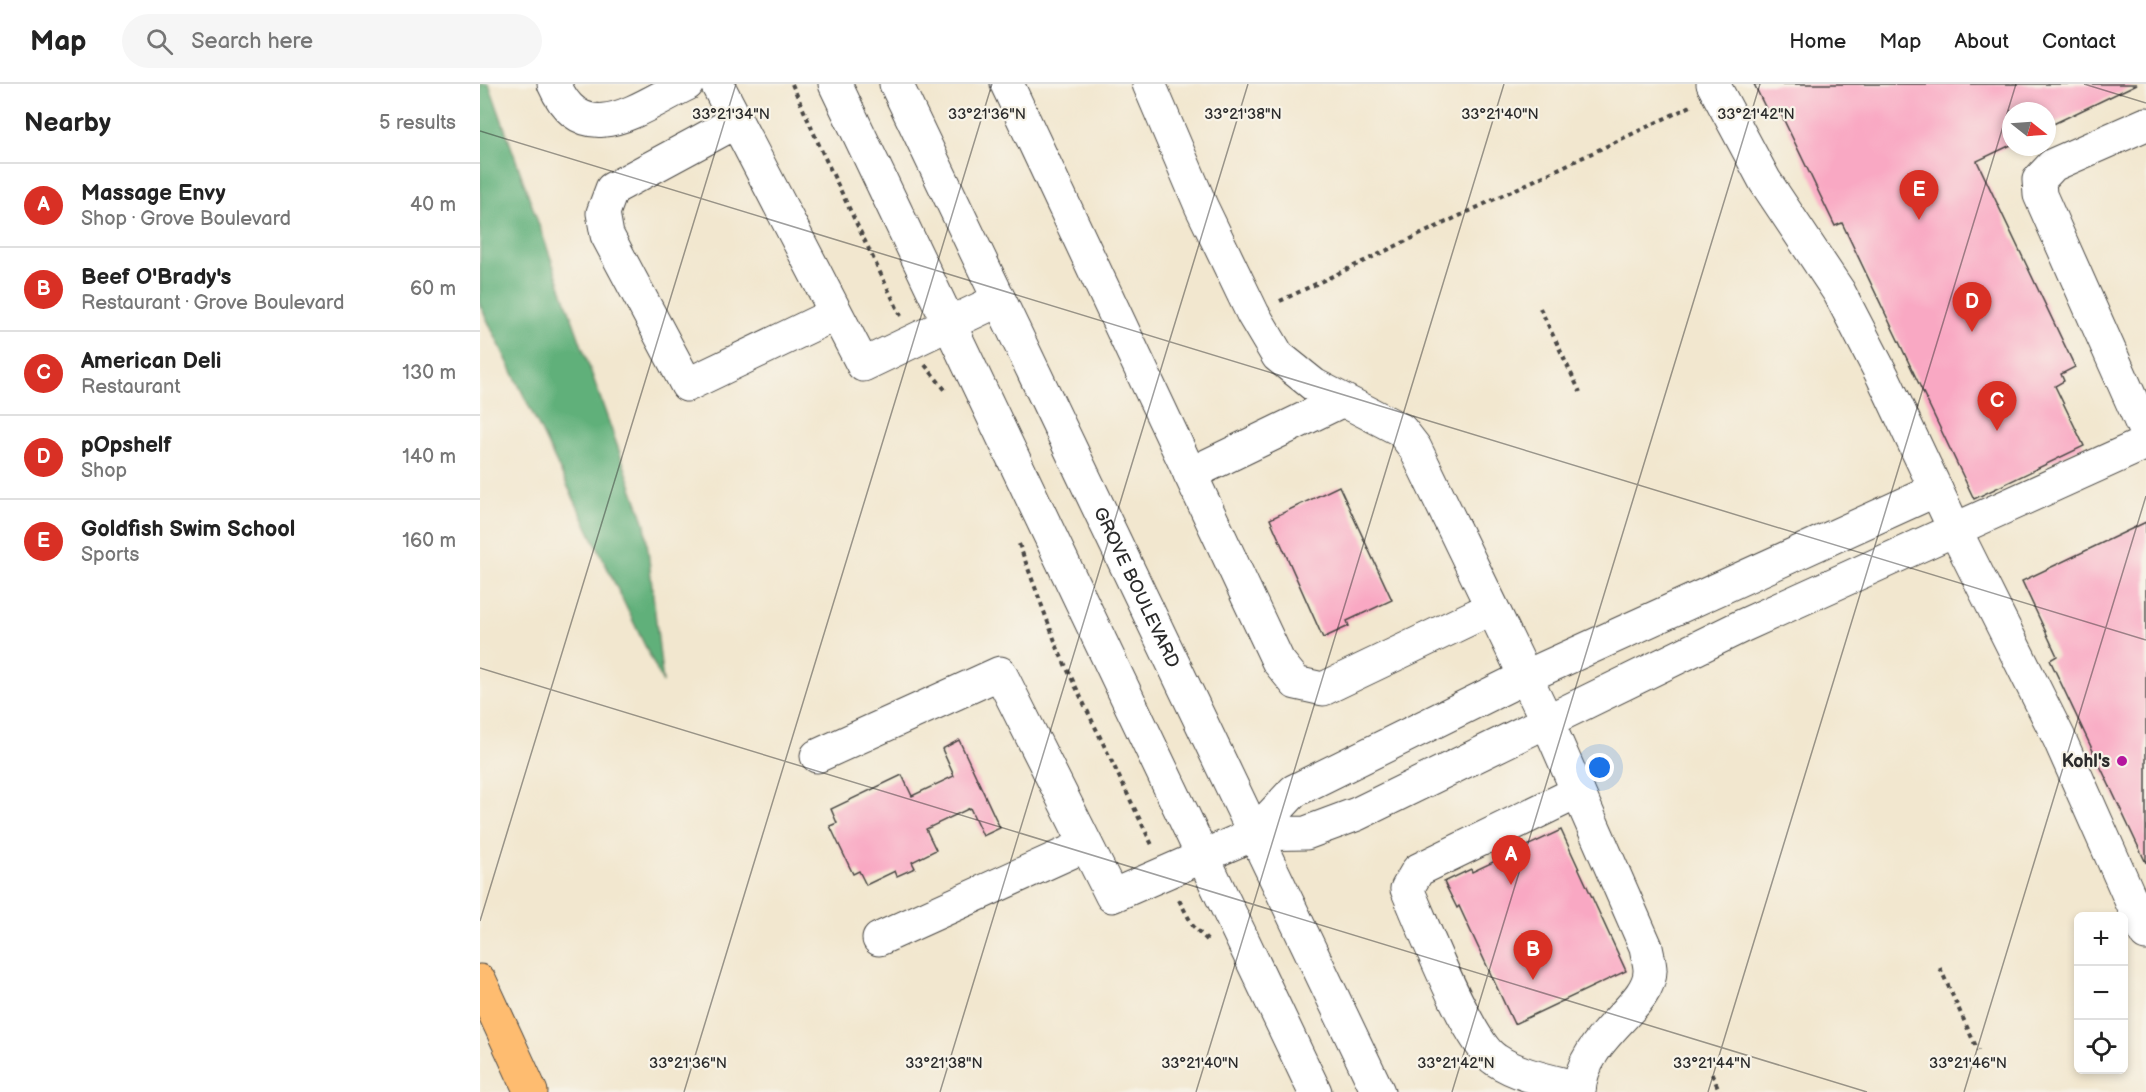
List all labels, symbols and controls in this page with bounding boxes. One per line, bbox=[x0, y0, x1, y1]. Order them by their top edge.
search box bbox=[122, 14, 542, 68]
text: Map bbox=[30, 25, 86, 58]
icon: search bbox=[143, 25, 176, 58]
text: Search here bbox=[191, 28, 313, 55]
text: Home bbox=[1789, 29, 1846, 54]
text: Map bbox=[1879, 29, 1921, 54]
text: About bbox=[1954, 29, 2009, 54]
text: Contact bbox=[2042, 29, 2116, 54]
north arrow bbox=[2002, 102, 2056, 156]
text: 33°21'34"N bbox=[692, 105, 770, 124]
text: 33°21'36"N bbox=[948, 105, 1026, 124]
text: 33°21'38"N bbox=[1204, 105, 1282, 124]
text: 33°21'40"N bbox=[1461, 105, 1539, 124]
text: 33°21'42"N bbox=[1717, 105, 1795, 124]
text: Nearby bbox=[24, 108, 111, 139]
text: 5 results bbox=[379, 111, 456, 135]
pin: E bbox=[1900, 170, 1938, 220]
text: Massage Envy bbox=[81, 180, 225, 207]
text: A bbox=[37, 193, 50, 217]
text: 40 m bbox=[410, 193, 456, 217]
text: Shop · Grove Boulevard bbox=[81, 207, 291, 231]
text: Beef O'Brady's bbox=[81, 264, 231, 291]
text: B bbox=[36, 277, 51, 301]
text: 60 m bbox=[410, 277, 456, 301]
pin: D bbox=[1952, 282, 1992, 332]
text: Restaurant · Grove Boulevard bbox=[81, 291, 344, 315]
text: American Deli bbox=[81, 348, 221, 375]
text: C bbox=[36, 361, 51, 385]
text: 130 m bbox=[402, 361, 456, 385]
text: Restaurant bbox=[81, 375, 181, 399]
pin: C bbox=[1978, 382, 2017, 431]
text: pOpshelf bbox=[81, 432, 172, 459]
text: D bbox=[37, 445, 50, 469]
text: 140 m bbox=[402, 445, 456, 469]
text: Shop bbox=[81, 459, 127, 483]
street label: GROVE BOULEVARD bbox=[1089, 504, 1184, 671]
text: Goldfish Swim School bbox=[81, 516, 295, 543]
text: E bbox=[37, 529, 50, 553]
text: 160 m bbox=[402, 529, 456, 553]
text: Sports bbox=[81, 543, 139, 567]
place label: Kohl's bbox=[2062, 751, 2110, 772]
your location bbox=[1585, 753, 1614, 782]
marker: Kohl's bbox=[2115, 754, 2129, 768]
pin: A bbox=[1492, 836, 1530, 885]
map controls bbox=[2074, 912, 2128, 1074]
button: + bbox=[2074, 912, 2128, 966]
pin: B bbox=[1514, 930, 1552, 980]
button: − bbox=[2074, 966, 2128, 1020]
button: locate bbox=[2074, 1020, 2128, 1074]
text: 33°21'36"N bbox=[649, 1054, 727, 1073]
text: 33°21'38"N bbox=[905, 1054, 983, 1073]
text: 33°21'40"N bbox=[1161, 1054, 1239, 1073]
text: 33°21'42"N bbox=[1417, 1054, 1495, 1073]
text: 33°21'44"N bbox=[1673, 1054, 1751, 1073]
text: 33°21'46"N bbox=[1929, 1054, 2007, 1073]

